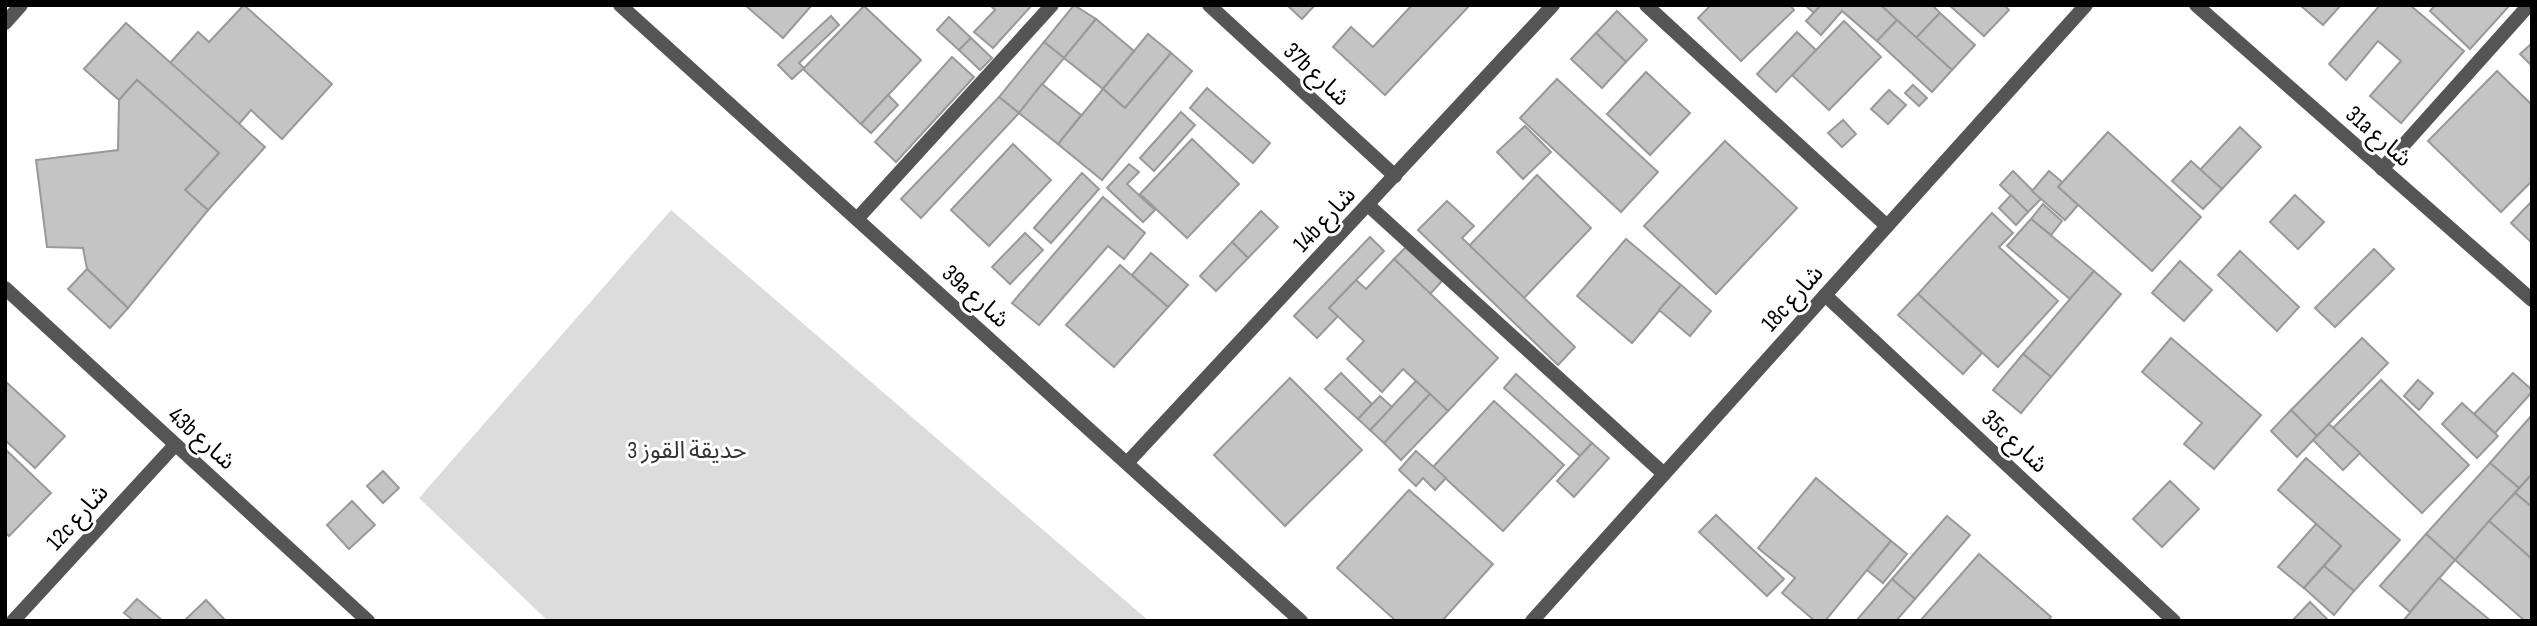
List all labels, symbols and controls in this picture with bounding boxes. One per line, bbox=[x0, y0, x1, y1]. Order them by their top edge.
street label: 37b شارع bbox=[1276, 36, 1356, 114]
street label: 31a شارع bbox=[2338, 100, 2418, 175]
street label: 14b شارع bbox=[1287, 181, 1363, 259]
street label: 39a شارع bbox=[935, 259, 1015, 336]
street label: 18c شارع bbox=[1755, 259, 1831, 339]
street label: 43b شارع bbox=[161, 401, 241, 478]
street label: 35c شارع bbox=[1974, 404, 2054, 481]
park label: حديقة القوز 3 bbox=[627, 436, 747, 465]
street label: 12c شارع bbox=[40, 478, 116, 558]

